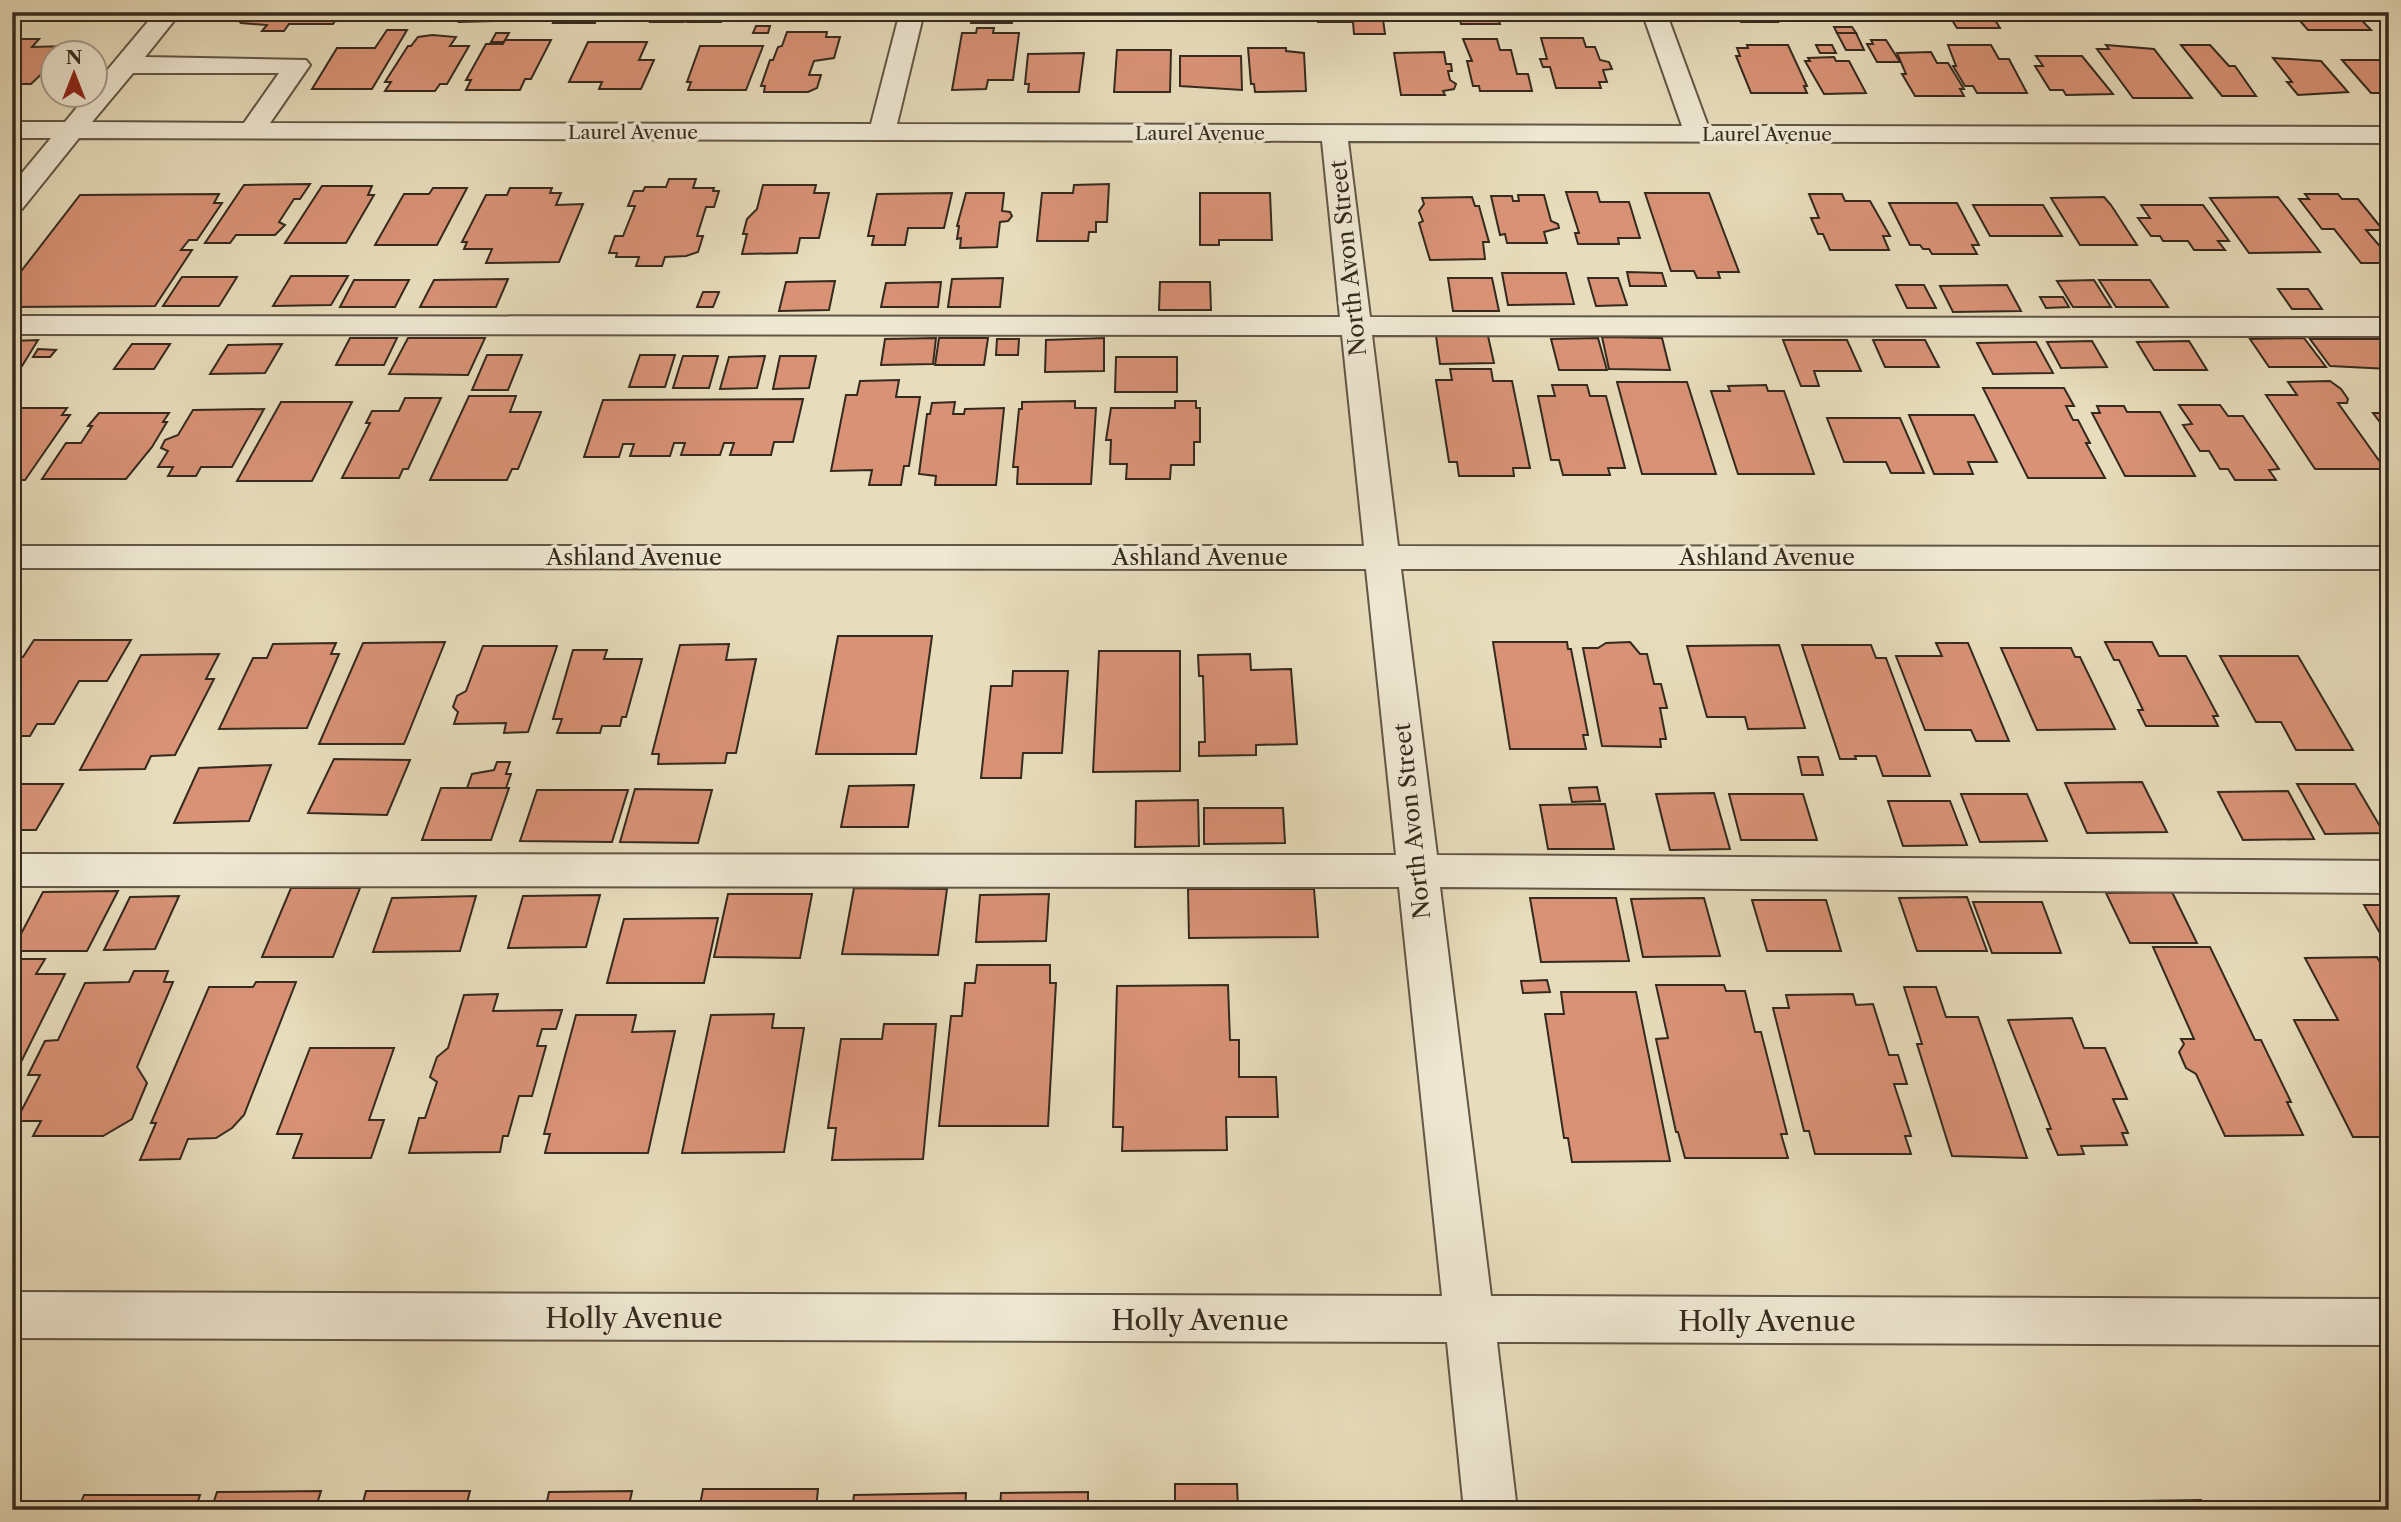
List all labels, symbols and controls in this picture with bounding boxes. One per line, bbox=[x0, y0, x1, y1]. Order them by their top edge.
north arrow bbox=[38, 38, 108, 108]
text: N bbox=[66, 46, 82, 69]
street label: Laurel Avenue bbox=[568, 121, 698, 144]
street label: Laurel Avenue bbox=[1135, 122, 1265, 145]
street label: Laurel Avenue bbox=[1702, 123, 1832, 146]
street label: North Avon Street bbox=[1324, 158, 1372, 358]
street label: Ashland Avenue bbox=[545, 543, 722, 571]
street label: Ashland Avenue bbox=[1111, 543, 1288, 571]
street label: Ashland Avenue bbox=[1678, 543, 1855, 571]
street label: North Avon Street bbox=[1388, 721, 1436, 921]
street label: Holly Avenue bbox=[545, 1301, 723, 1335]
street label: Holly Avenue bbox=[1111, 1303, 1289, 1337]
street label: Holly Avenue bbox=[1678, 1304, 1856, 1338]

